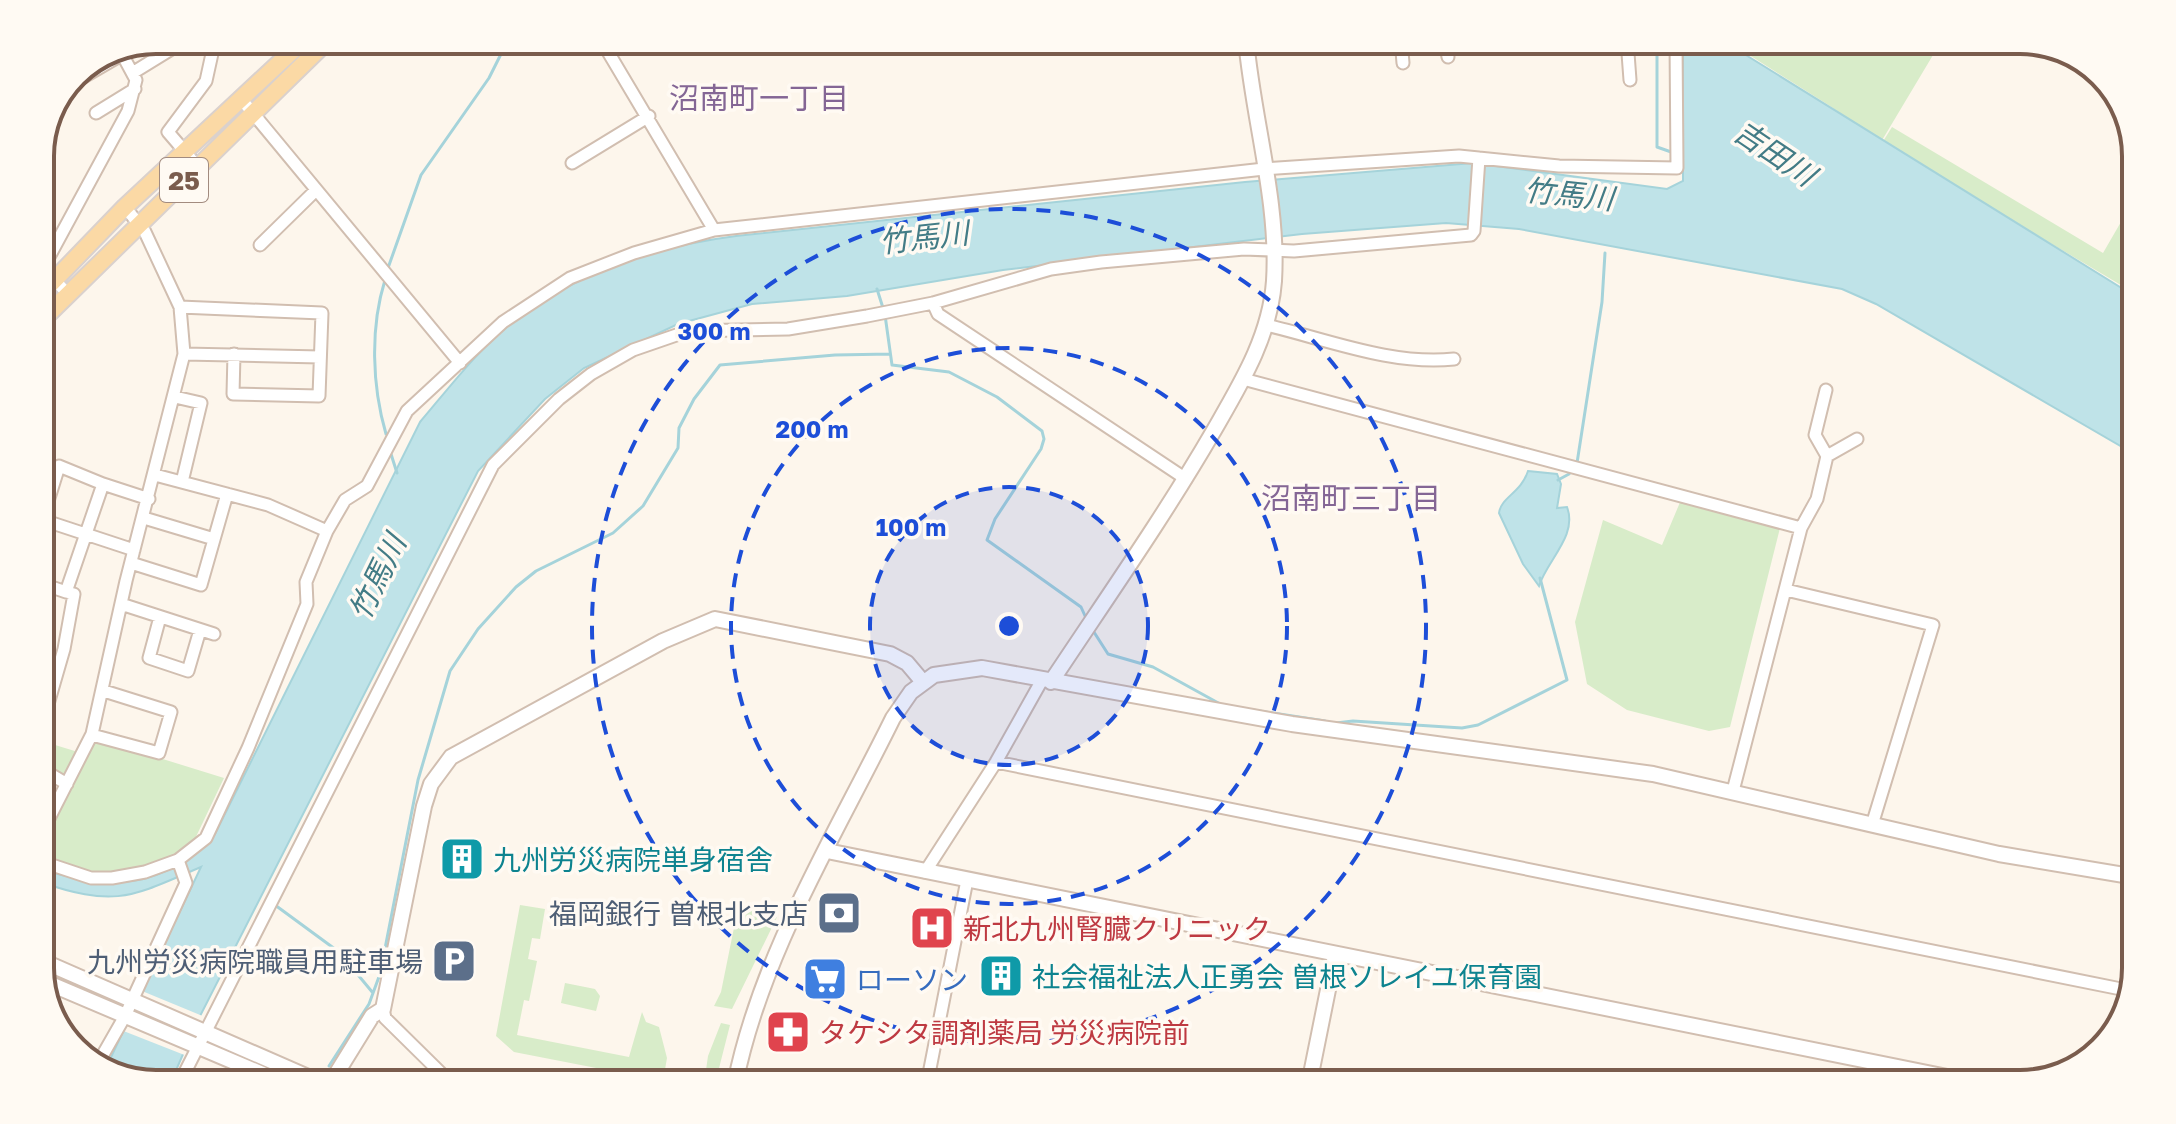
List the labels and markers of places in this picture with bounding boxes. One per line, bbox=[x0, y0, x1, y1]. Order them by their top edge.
centre of rings bbox=[995, 612, 1023, 640]
building icon: 九州労災病院単身宿舎 bbox=[438, 835, 486, 883]
place label: 九州労災病院単身宿舎 bbox=[493, 843, 773, 876]
bank icon: 福岡銀行 曽根北支店 bbox=[815, 889, 863, 937]
place label: 福岡銀行 曽根北支店 bbox=[549, 897, 808, 930]
hospital icon: 新北九州腎臓クリニック bbox=[908, 904, 956, 952]
place label: 新北九州腎臓クリニック bbox=[963, 912, 1271, 945]
parking icon: 九州労災病院職員用駐車場 bbox=[430, 937, 478, 985]
place label: 九州労災病院職員用駐車場 bbox=[87, 945, 423, 978]
building icon: 社会福祉法人正勇会 曽根ソレイユ保育園 bbox=[977, 952, 1025, 1000]
supermarket icon: ローソン bbox=[801, 955, 849, 1003]
place label: 社会福祉法人正勇会 曽根ソレイユ保育園 bbox=[1032, 960, 1542, 993]
place label: ローソン bbox=[856, 963, 968, 996]
pharmacy icon: タケシタ調剤薬局 労災病院前 bbox=[764, 1008, 812, 1056]
place label: タケシタ調剤薬局 労災病院前 bbox=[819, 1016, 1190, 1049]

